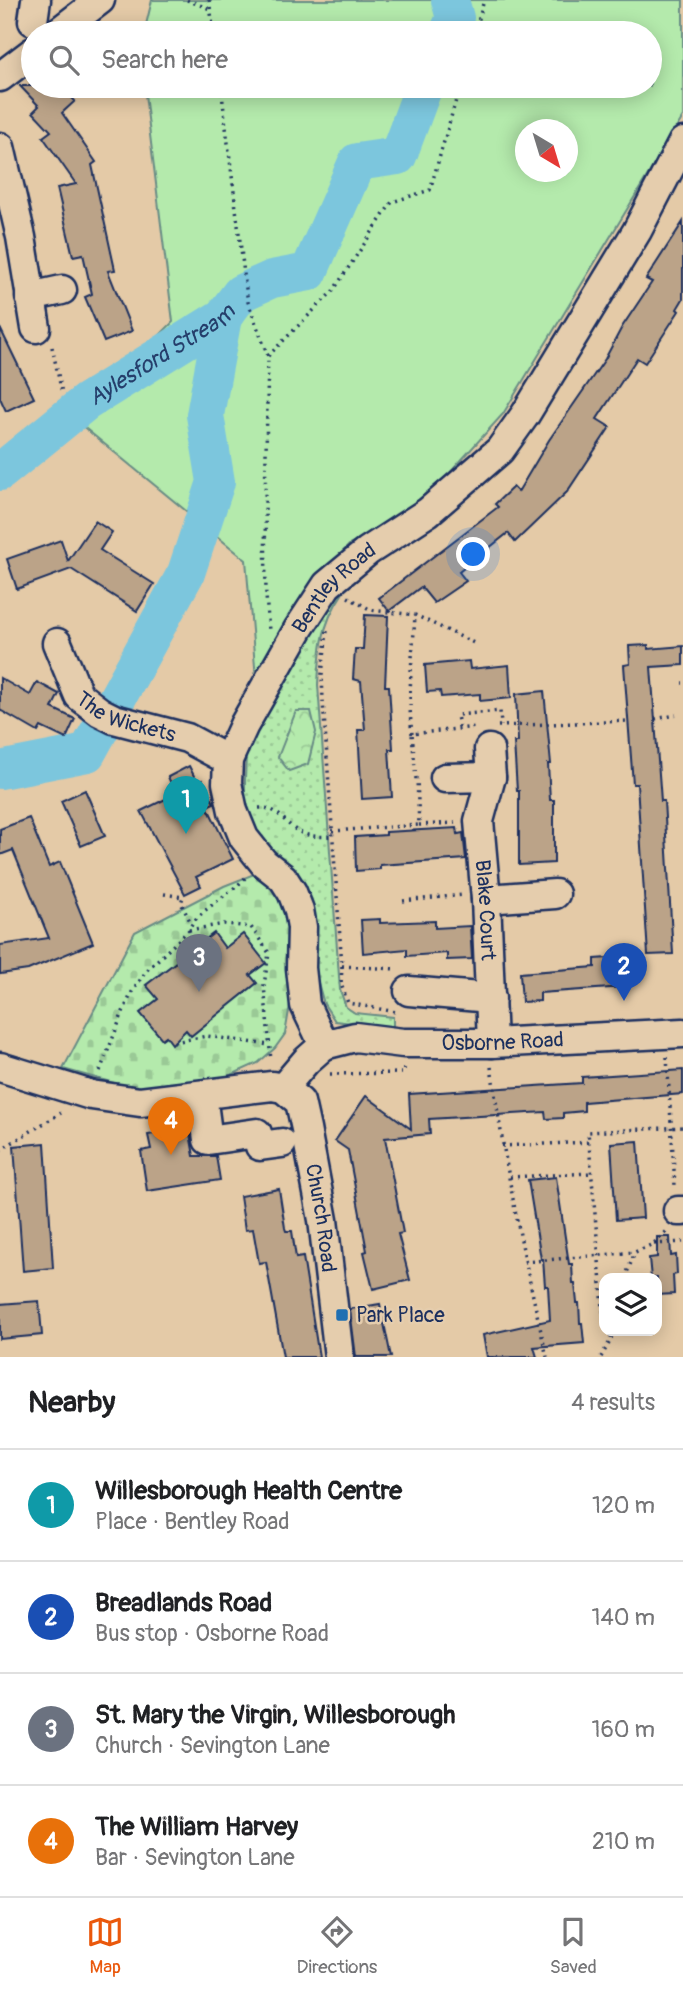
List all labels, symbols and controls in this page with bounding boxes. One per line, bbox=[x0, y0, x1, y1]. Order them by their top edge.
search box bbox=[21, 21, 662, 98]
icon: search bbox=[45, 41, 83, 79]
text: Search here bbox=[101, 44, 228, 76]
north arrow bbox=[515, 119, 578, 182]
water label: Aylesford Stream bbox=[83, 298, 243, 412]
street label: Bentley Road bbox=[286, 537, 381, 639]
your location bbox=[456, 537, 490, 571]
street label: The Wickets bbox=[70, 685, 179, 749]
pin: 1 bbox=[163, 776, 209, 834]
street label: Blake Court bbox=[469, 858, 502, 962]
pin: 3 bbox=[176, 934, 222, 992]
pin: 2 bbox=[601, 943, 647, 1001]
street label: Osborne Road bbox=[442, 1026, 564, 1057]
pin: 4 bbox=[148, 1097, 194, 1155]
street label: Church Road bbox=[299, 1162, 342, 1274]
map controls bbox=[599, 1273, 662, 1336]
button: layers bbox=[599, 1273, 662, 1336]
place label: Park Place bbox=[356, 1302, 445, 1329]
marker: Park Place bbox=[334, 1307, 350, 1323]
text: Nearby bbox=[28, 1384, 115, 1421]
text: 4 results bbox=[571, 1388, 655, 1417]
text: Willesborough Health Centre bbox=[95, 1475, 402, 1507]
text: 1 bbox=[47, 1491, 56, 1520]
text: 120 m bbox=[592, 1491, 655, 1520]
text: Place · Bentley Road bbox=[95, 1507, 290, 1536]
text: Breadlands Road bbox=[95, 1587, 272, 1619]
text: 2 bbox=[45, 1603, 57, 1632]
text: 140 m bbox=[592, 1603, 655, 1632]
text: Bus stop · Osborne Road bbox=[95, 1619, 329, 1648]
text: St. Mary the Virgin, Willesborough bbox=[95, 1699, 456, 1731]
text: 3 bbox=[45, 1715, 57, 1744]
text: 160 m bbox=[591, 1715, 655, 1744]
text: Church · Sevington Lane bbox=[95, 1731, 330, 1760]
text: The William Harvey bbox=[95, 1811, 298, 1843]
text: 4 bbox=[44, 1827, 58, 1856]
text: 210 m bbox=[592, 1827, 655, 1856]
text: Bar · Sevington Lane bbox=[95, 1843, 295, 1872]
tab: Map bbox=[86, 1913, 124, 1979]
tab: Directions bbox=[297, 1913, 377, 1979]
tab: Saved bbox=[550, 1913, 597, 1979]

